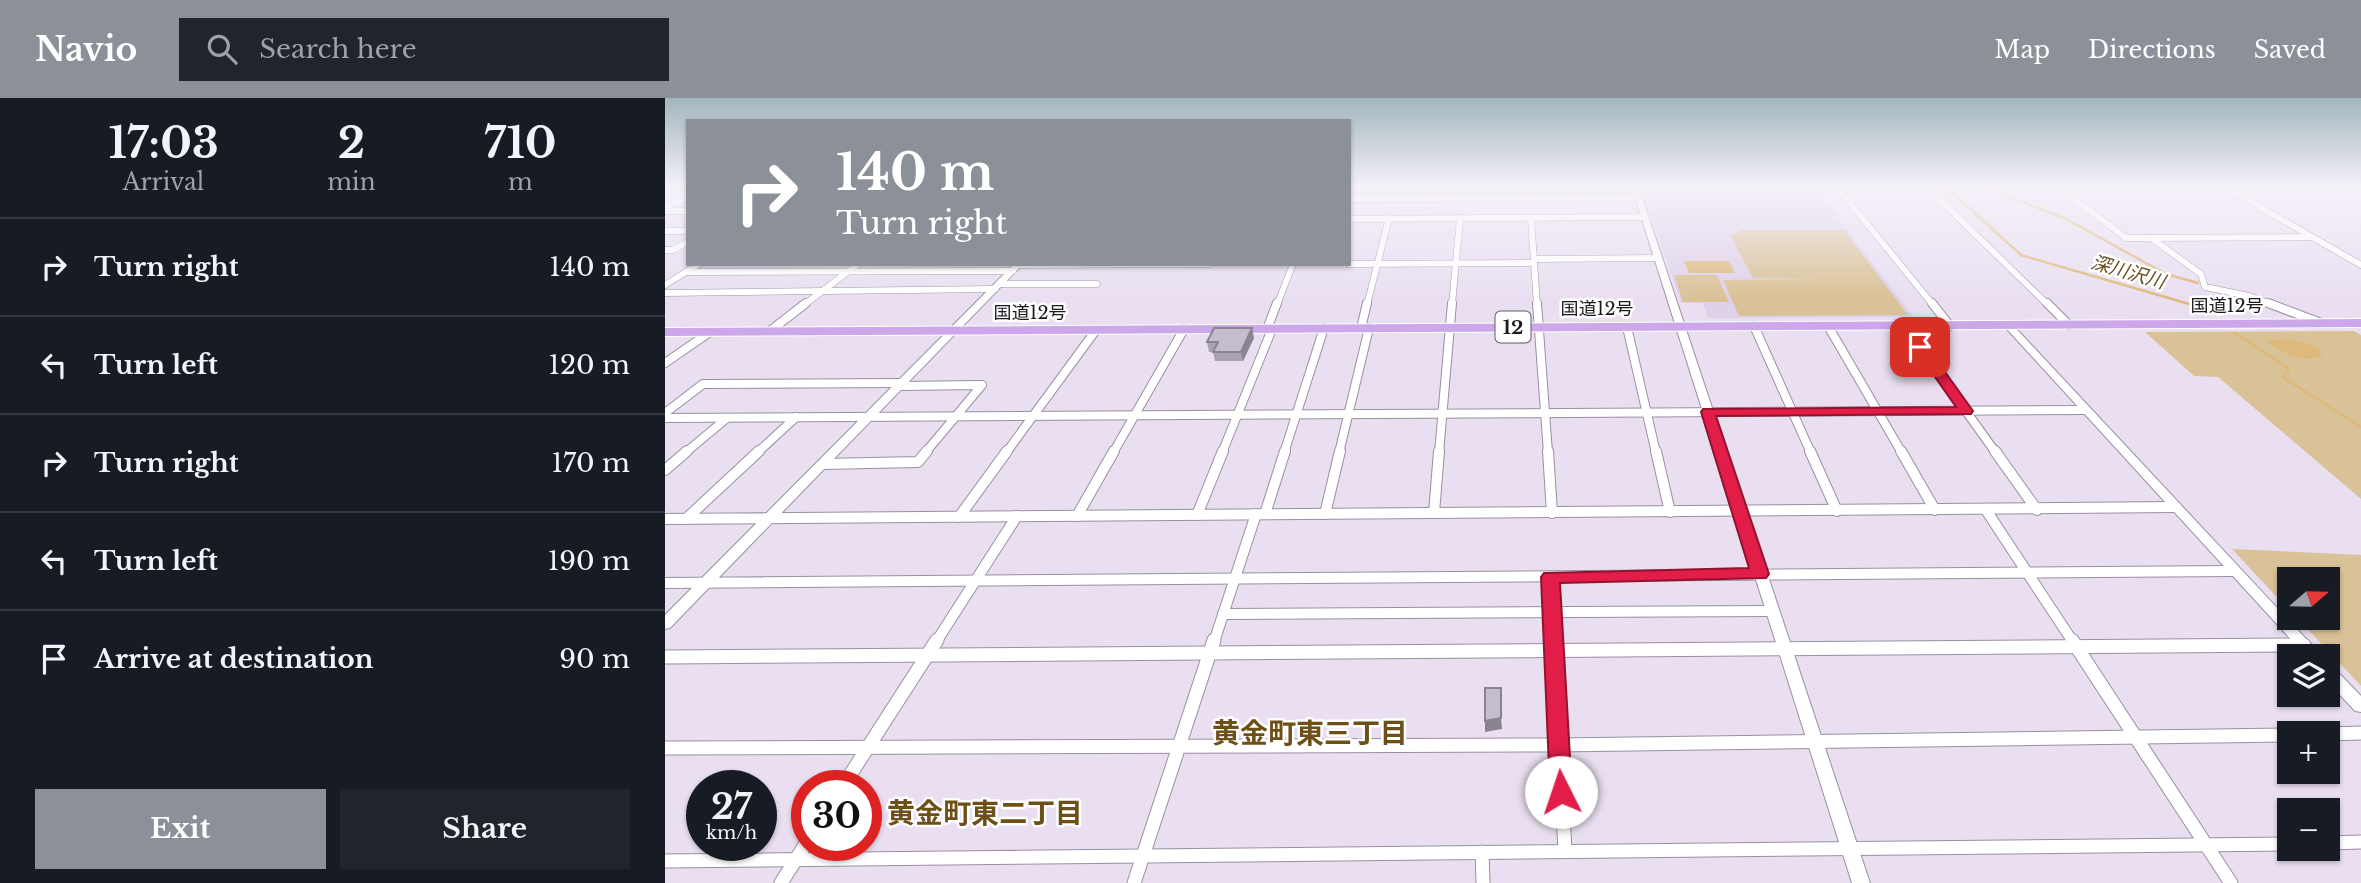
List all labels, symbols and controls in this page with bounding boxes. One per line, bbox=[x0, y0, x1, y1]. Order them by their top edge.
search box bbox=[179, 18, 669, 81]
text: Navio bbox=[35, 29, 137, 70]
icon: search bbox=[203, 30, 241, 68]
text: Search here bbox=[259, 33, 417, 65]
text: Map bbox=[1994, 35, 2050, 64]
text: Directions bbox=[2088, 35, 2216, 64]
text: Saved bbox=[2254, 35, 2326, 64]
text: 17:03 bbox=[108, 117, 219, 169]
text: 2 bbox=[338, 117, 365, 169]
text: 710 bbox=[484, 117, 557, 169]
text: 140 m bbox=[836, 142, 994, 203]
icon: right bbox=[721, 147, 812, 238]
text: Arrival bbox=[123, 168, 204, 196]
text: min bbox=[327, 168, 376, 196]
text: m bbox=[508, 168, 533, 196]
text: Turn right bbox=[836, 203, 1007, 243]
icon: right bbox=[35, 248, 73, 286]
water label: 深川沢川 bbox=[2088, 250, 2170, 294]
text: Turn right bbox=[94, 251, 239, 283]
text: 140 m bbox=[549, 251, 630, 283]
street label: 国道12号 bbox=[2190, 295, 2264, 317]
street label: 国道12号 bbox=[1560, 298, 1634, 320]
street label: 国道12号 bbox=[993, 302, 1067, 324]
road number: 12 bbox=[1495, 312, 1531, 342]
pin bbox=[1890, 317, 1950, 377]
icon: arrive bbox=[1901, 328, 1939, 366]
icon: left bbox=[35, 346, 73, 384]
text: Turn left bbox=[94, 349, 218, 381]
text: 120 m bbox=[548, 349, 630, 381]
icon: right bbox=[35, 444, 73, 482]
text: Turn right bbox=[94, 447, 239, 479]
text: 170 m bbox=[551, 447, 630, 479]
icon: left bbox=[35, 542, 73, 580]
text: Turn left bbox=[94, 545, 218, 577]
text: 190 m bbox=[548, 545, 630, 577]
north arrow bbox=[2277, 567, 2340, 630]
map controls bbox=[2277, 567, 2340, 861]
icon: arrive bbox=[35, 640, 73, 678]
text: Arrive at destination bbox=[94, 643, 374, 675]
text: 90 m bbox=[559, 643, 630, 675]
button: layers bbox=[2277, 644, 2340, 707]
district label: 黄金町東三丁目 bbox=[1212, 716, 1408, 751]
button: + bbox=[2277, 721, 2340, 784]
position arrow bbox=[1524, 755, 1598, 829]
speed limit sign: 30 bbox=[791, 770, 882, 861]
text: 27 bbox=[711, 785, 752, 828]
button: Exit bbox=[35, 789, 326, 869]
button: Share bbox=[340, 789, 630, 869]
district label: 黄金町東二丁目 bbox=[887, 796, 1083, 831]
button: − bbox=[2277, 798, 2340, 861]
text: km/h bbox=[706, 822, 757, 844]

